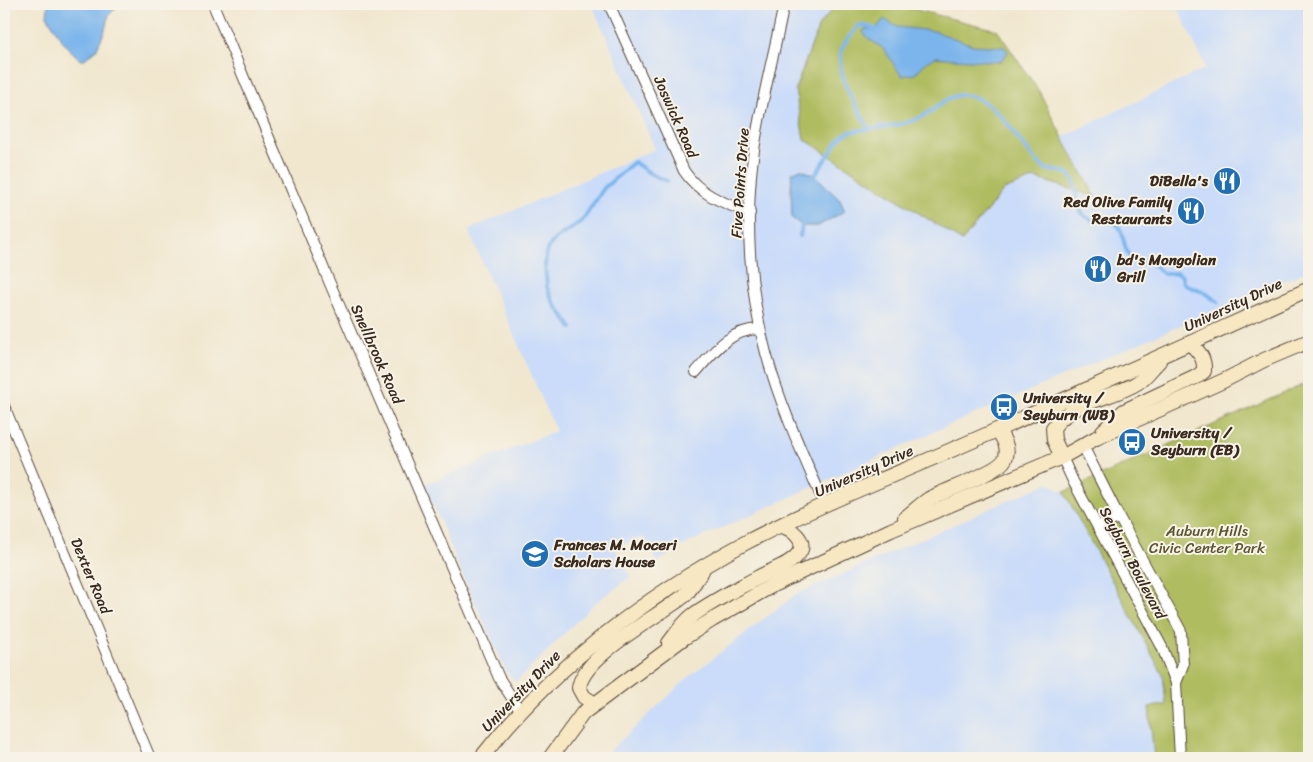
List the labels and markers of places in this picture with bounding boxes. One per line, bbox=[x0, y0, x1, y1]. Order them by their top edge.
restaurant icon: DiBella's bbox=[1212, 166, 1242, 196]
place label: DiBella's bbox=[1150, 168, 1209, 194]
place label: Red Olive Family Restaurants bbox=[1063, 189, 1173, 232]
restaurant icon: Red Olive Family Restaurants bbox=[1176, 196, 1206, 226]
place label: bd's Mongolian Grill bbox=[1116, 247, 1217, 290]
restaurant icon: bd's Mongolian Grill bbox=[1083, 254, 1113, 284]
place label: University / Seyburn (WB) bbox=[1022, 385, 1116, 428]
bus stop icon: University / Seyburn (WB) bbox=[989, 392, 1019, 422]
place label: University / Seyburn (EB) bbox=[1150, 420, 1240, 463]
bus stop icon: University / Seyburn (EB) bbox=[1117, 427, 1147, 457]
place label: Frances M. Moceri Scholars House bbox=[553, 532, 677, 575]
school or university icon: Frances M. Moceri Scholars House bbox=[520, 539, 550, 569]

